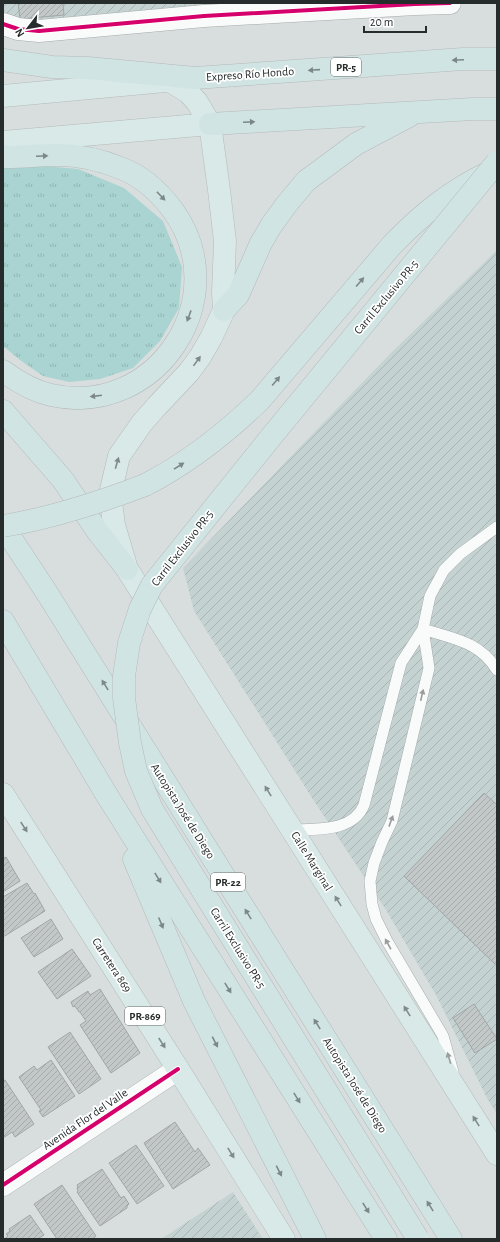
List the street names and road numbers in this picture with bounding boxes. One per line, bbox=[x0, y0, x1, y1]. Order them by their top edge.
road number: PR-5 bbox=[331, 58, 361, 76]
street label: Expreso Río Hondo bbox=[206, 65, 295, 83]
street label: Carril Exclusivo PR-5 bbox=[352, 258, 420, 336]
street label: Carril Exclusivo PR-5 bbox=[149, 508, 215, 588]
street label: Autopista José de Diego bbox=[149, 761, 217, 861]
street label: Calle Marginal bbox=[289, 829, 335, 893]
road number: PR-22 bbox=[211, 873, 245, 891]
street label: Carril Exclusivo PR-5 bbox=[208, 906, 268, 990]
street label: Carretera 869 bbox=[90, 936, 134, 995]
road number: PR-869 bbox=[125, 1007, 165, 1025]
street label: Autopista José de Diego bbox=[321, 1035, 389, 1135]
street label: Avenida Flor del Valle bbox=[40, 1086, 130, 1152]

